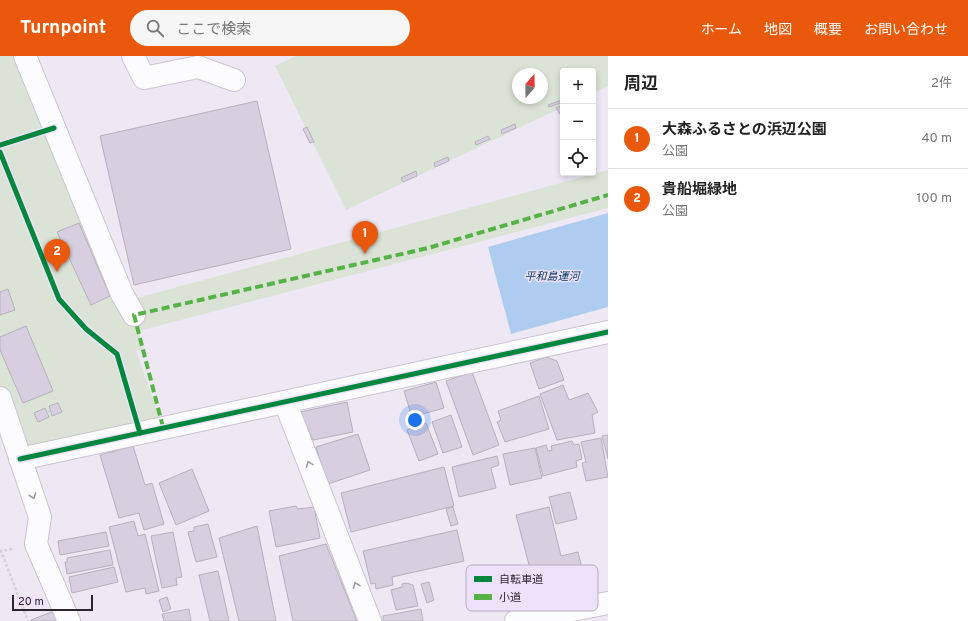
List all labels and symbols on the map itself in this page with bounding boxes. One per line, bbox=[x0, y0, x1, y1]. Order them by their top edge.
north arrow bbox=[512, 68, 548, 104]
pin: 1 bbox=[352, 221, 378, 254]
pin: 2 bbox=[44, 239, 70, 272]
water label: 平和島運河 bbox=[525, 270, 581, 284]
your location bbox=[405, 410, 425, 430]
one-way arrow bbox=[305, 460, 313, 467]
one-way arrow bbox=[28, 492, 36, 499]
legend bbox=[466, 565, 598, 611]
text: 自転車道 bbox=[499, 573, 543, 587]
one-way arrow bbox=[353, 581, 361, 589]
text: 小道 bbox=[499, 591, 521, 605]
scale bar bbox=[12, 593, 93, 612]

